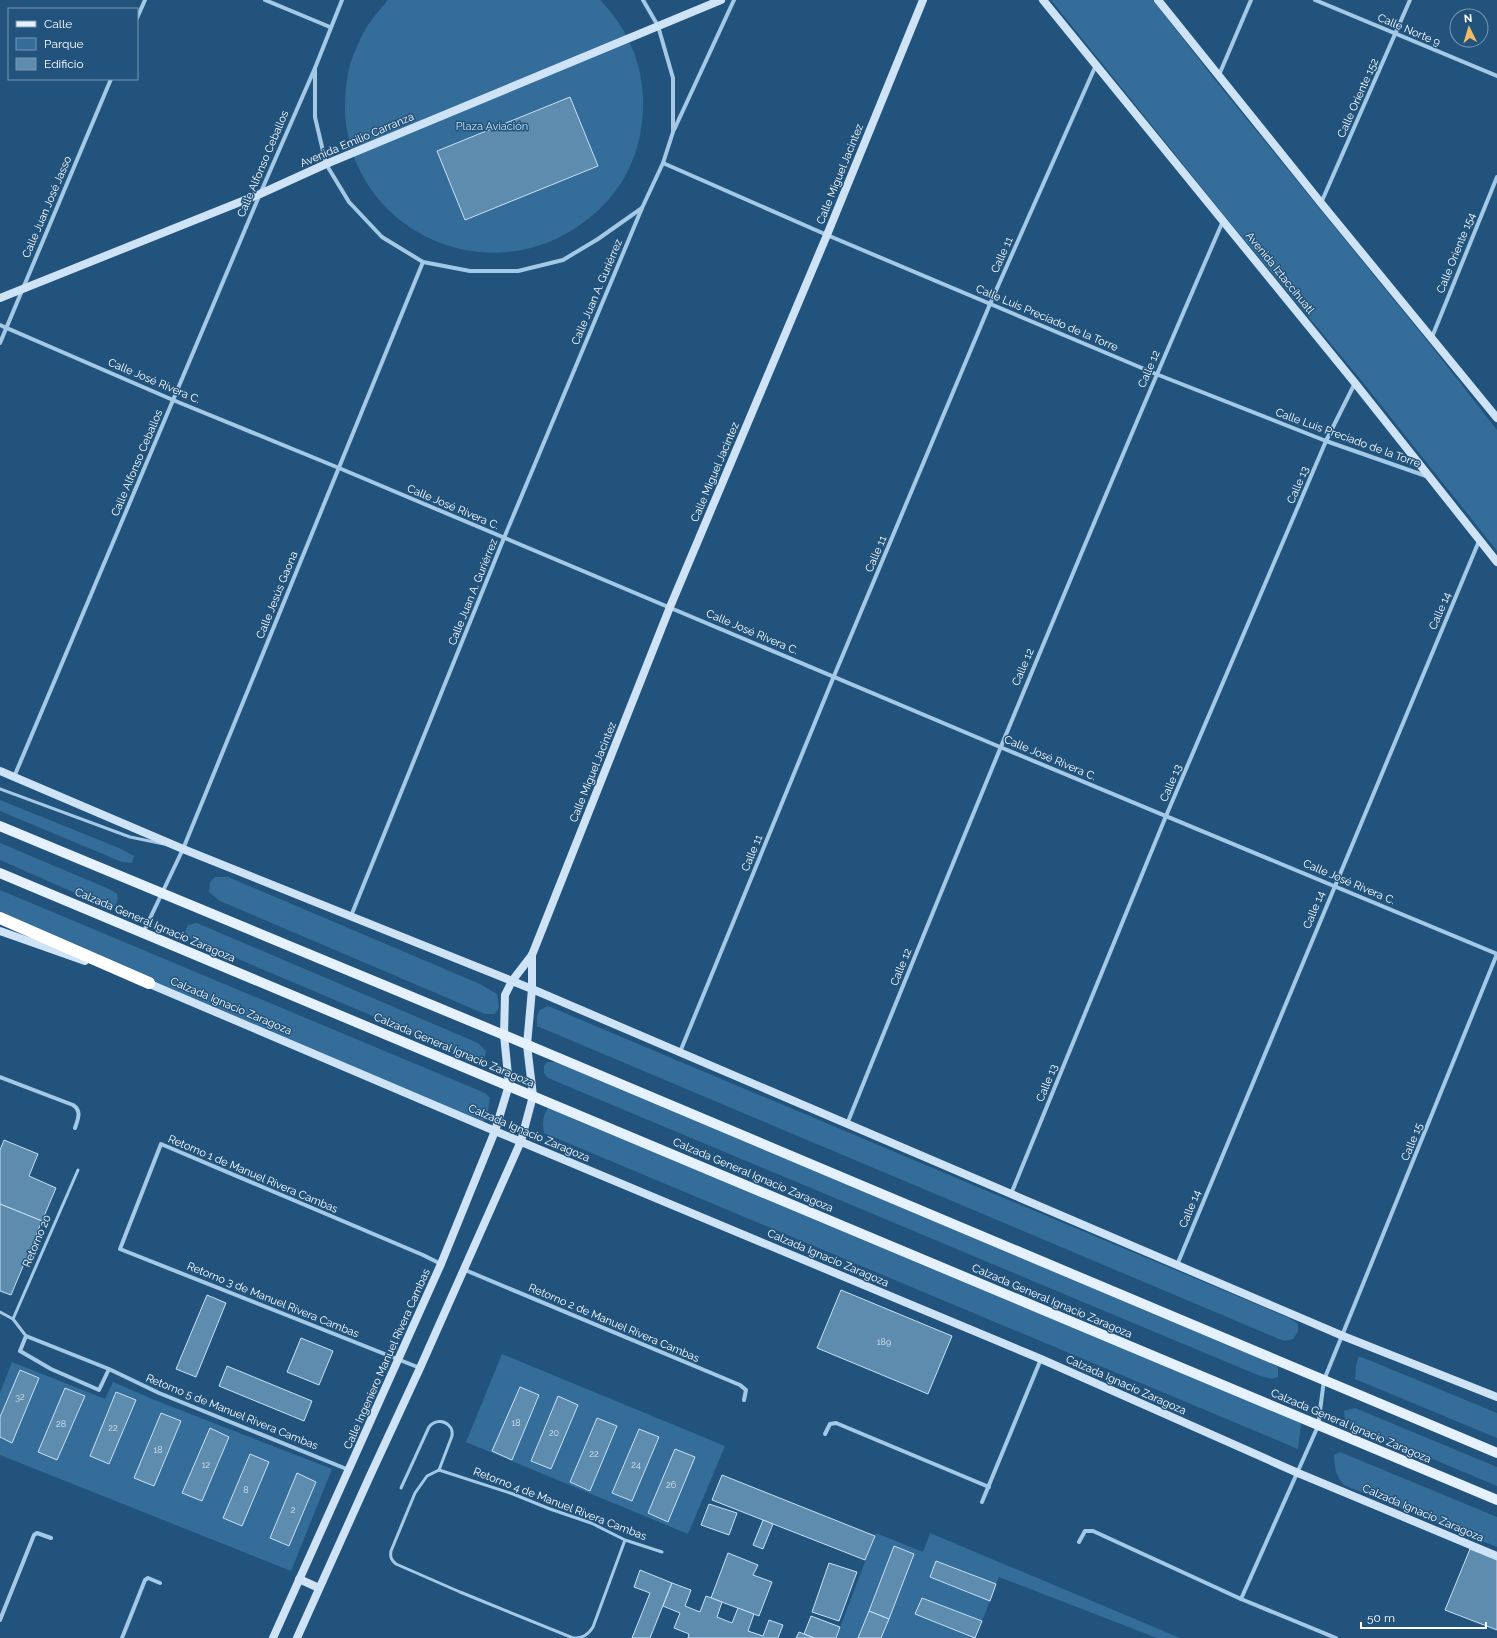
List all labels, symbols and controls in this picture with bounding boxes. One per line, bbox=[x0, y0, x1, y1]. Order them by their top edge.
legend bbox=[8, 8, 138, 80]
north arrow bbox=[1449, 8, 1489, 48]
street label: Calle Norte 9 bbox=[1376, 11, 1442, 49]
text: N bbox=[1463, 12, 1473, 25]
text: Calle bbox=[44, 17, 72, 31]
text: Parque bbox=[44, 37, 84, 51]
street label: Calle Oriente 152 bbox=[1335, 56, 1381, 140]
text: Edificio bbox=[44, 57, 84, 71]
street label: Calle Alfonso Ceballos bbox=[235, 109, 291, 219]
street label: Avenida Emilio Carranza bbox=[298, 110, 416, 170]
park label: Plaza Aviación bbox=[456, 120, 528, 133]
street label: Calle Miguel Jacintez bbox=[814, 121, 866, 226]
street label: Calle Juan José Jasso bbox=[20, 154, 75, 260]
street label: Calle Oriente 154 bbox=[1434, 211, 1478, 295]
street label: Avenida Iztaccíhuatl bbox=[1243, 229, 1317, 317]
street label: Calle 11 bbox=[988, 235, 1016, 275]
street label: Calle Juan A. Guriérrez bbox=[569, 236, 625, 347]
street label: Calle Luis Preciado de la Torre bbox=[974, 282, 1121, 354]
street label: Calle 12 bbox=[1135, 348, 1163, 390]
street label: Calle José Rivera C. bbox=[106, 356, 202, 406]
street label: Calle Luis Preciado de la Torre bbox=[1274, 406, 1423, 471]
street label: Calle Alfonso Ceballos bbox=[109, 408, 165, 518]
street label: Calle Miguel Jacintez bbox=[688, 420, 742, 524]
street label: Calle 13 bbox=[1284, 464, 1312, 506]
street label: Calle José Rivera C. bbox=[405, 482, 501, 532]
street label: Calle 11 bbox=[863, 534, 890, 574]
street label: Calle Juan A. Guriérrez bbox=[446, 536, 501, 647]
street label: Calle Jesús Gaona bbox=[254, 549, 300, 641]
street label: Calle 14 bbox=[1426, 590, 1454, 632]
street label: Calle José Rivera C. bbox=[704, 607, 800, 657]
street label: Calle 12 bbox=[1009, 646, 1037, 688]
street label: Calle Miguel Jacintez bbox=[567, 719, 619, 824]
street label: Calle José Rivera C. bbox=[1002, 733, 1098, 783]
street label: Calle 13 bbox=[1157, 762, 1185, 804]
street label: Calle 11 bbox=[739, 833, 765, 873]
street label: Calle José Rivera C. bbox=[1301, 857, 1397, 907]
street label: Calzada General Ignacio Zaragoza bbox=[73, 885, 237, 965]
street label: Calle 14 bbox=[1301, 889, 1327, 931]
street label: Calle 12 bbox=[888, 946, 914, 988]
street label: Calzada Ignacio Zaragoza bbox=[168, 975, 294, 1037]
street label: Calzada General Ignacio Zaragoza bbox=[372, 1010, 536, 1090]
street label: Calle 13 bbox=[1034, 1062, 1060, 1104]
street label: Calzada Ignacio Zaragoza bbox=[466, 1102, 592, 1164]
street label: Calle 15 bbox=[1399, 1121, 1425, 1163]
street label: Retorno 1 de Manuel Rivera Cambas bbox=[166, 1132, 340, 1216]
street label: Calzada General Ignacio Zaragoza bbox=[671, 1135, 835, 1215]
street label: Calle 14 bbox=[1177, 1188, 1203, 1230]
street label: Retorno 20 bbox=[20, 1213, 54, 1269]
street label: Calzada Ignacio Zaragoza bbox=[765, 1227, 891, 1289]
street label: Retorno 3 de Manuel Rivera Cambas bbox=[185, 1259, 361, 1341]
street label: Calzada General Ignacio Zaragoza bbox=[970, 1261, 1134, 1341]
street label: Calle Ingeniero Manuel Rivera Cambas bbox=[341, 1267, 433, 1451]
street label: Retorno 2 de Manuel Rivera Cambas bbox=[527, 1281, 701, 1365]
house number: 189 bbox=[877, 1337, 891, 1347]
street label: Calzada Ignacio Zaragoza bbox=[1064, 1353, 1188, 1417]
street label: Retorno 5 de Manuel Rivera Cambas bbox=[144, 1371, 320, 1453]
street label: Calzada General Ignacio Zaragoza bbox=[1269, 1386, 1433, 1466]
house number: 32 bbox=[15, 1392, 25, 1402]
house number: 18 bbox=[511, 1418, 521, 1428]
house number: 28 bbox=[56, 1419, 66, 1429]
house number: 22 bbox=[108, 1423, 118, 1433]
house number: 20 bbox=[549, 1428, 560, 1438]
house number: 18 bbox=[153, 1445, 163, 1455]
house number: 22 bbox=[589, 1449, 599, 1459]
house number: 12 bbox=[202, 1460, 211, 1470]
house number: 24 bbox=[631, 1460, 641, 1470]
street label: Retorno 4 de Manuel Rivera Cambas bbox=[472, 1465, 648, 1543]
house number: 26 bbox=[666, 1480, 677, 1490]
street label: Calzada Ignacio Zaragoza bbox=[1360, 1482, 1486, 1544]
house number: 8 bbox=[243, 1485, 249, 1495]
house number: 2 bbox=[291, 1505, 296, 1515]
scale bar bbox=[1361, 1604, 1486, 1630]
text: 50 m bbox=[1367, 1611, 1395, 1625]

